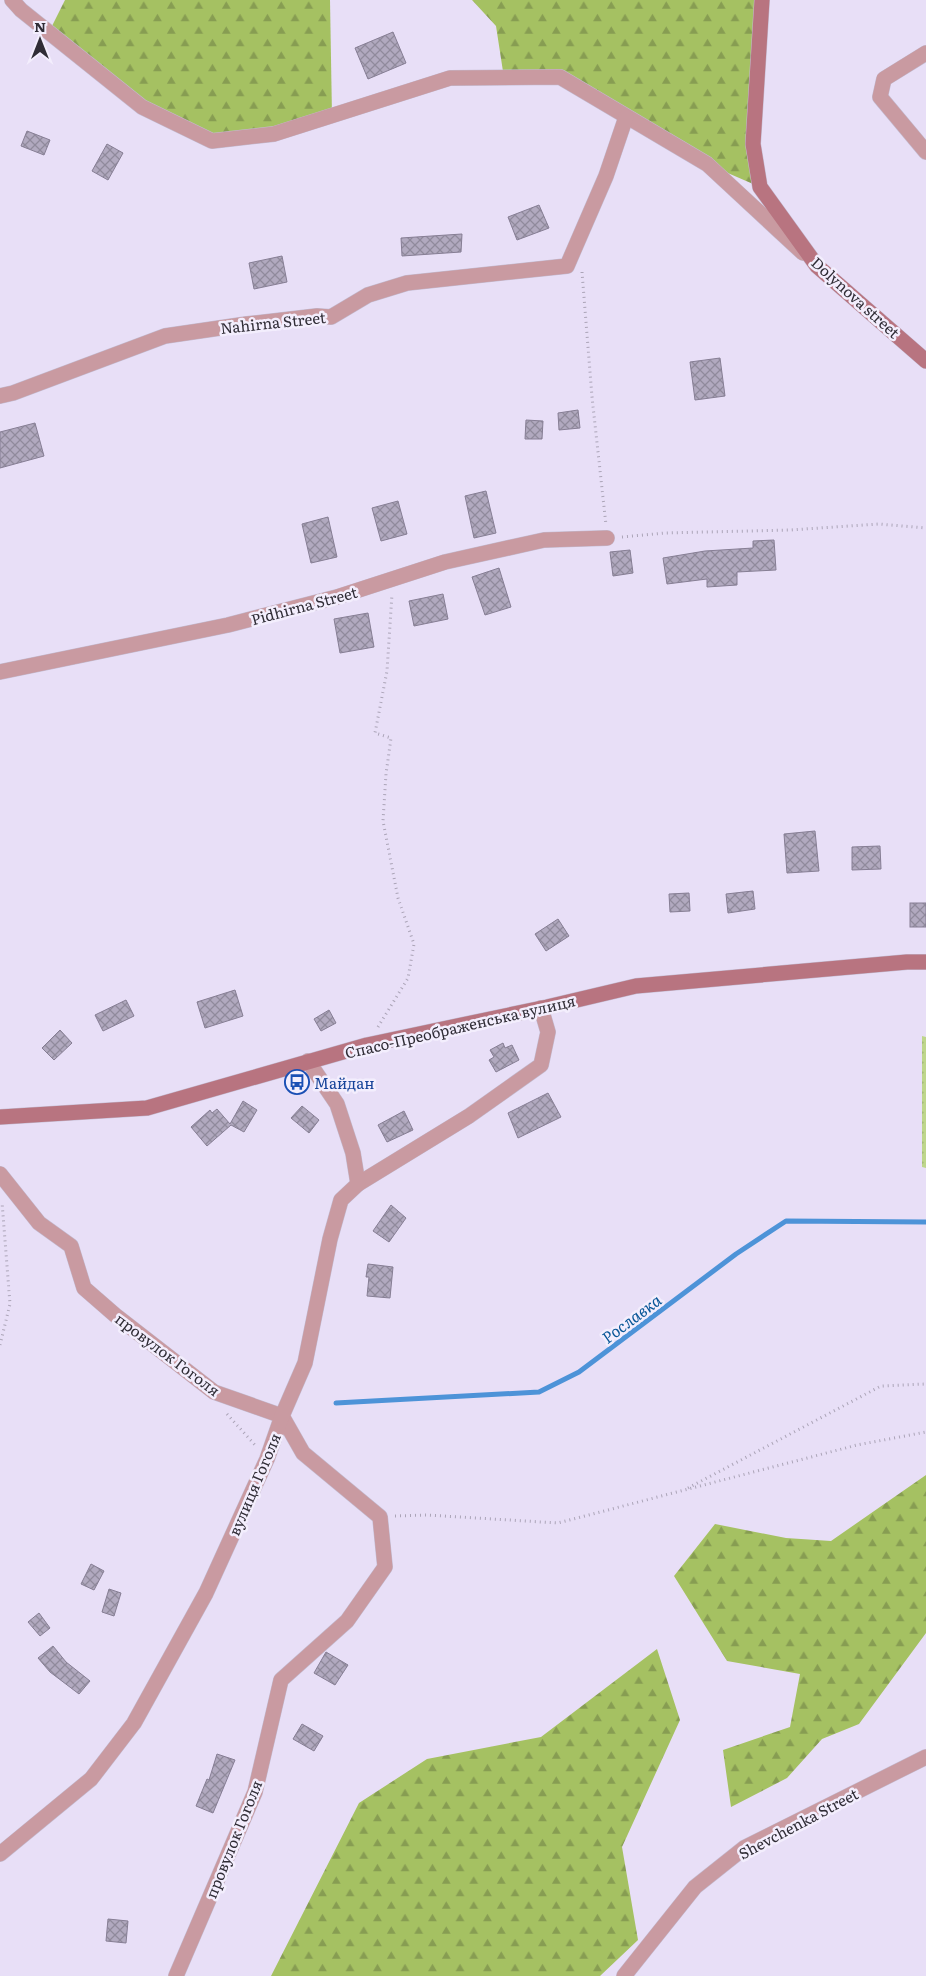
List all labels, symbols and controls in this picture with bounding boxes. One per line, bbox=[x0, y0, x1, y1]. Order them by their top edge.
north arrow bbox=[15, 15, 65, 65]
text: N bbox=[34, 16, 46, 36]
street label: Dolynova street bbox=[807, 251, 905, 343]
street label: Nahirna Street bbox=[219, 305, 327, 339]
street label: Pidhirna Street bbox=[248, 580, 360, 630]
street label: Спасо-Преображенська вулиця bbox=[342, 988, 578, 1064]
bus stop icon: Майдан bbox=[284, 1069, 310, 1095]
place label: Майдан bbox=[314, 1071, 375, 1094]
water label: Рославка bbox=[596, 1287, 667, 1348]
street label: провулок Гоголя bbox=[111, 1307, 225, 1401]
street label: вулиця Гоголя bbox=[222, 1429, 286, 1539]
street label: провулок Гоголя bbox=[199, 1776, 267, 1902]
street label: Shevchenka Street bbox=[734, 1782, 862, 1864]

